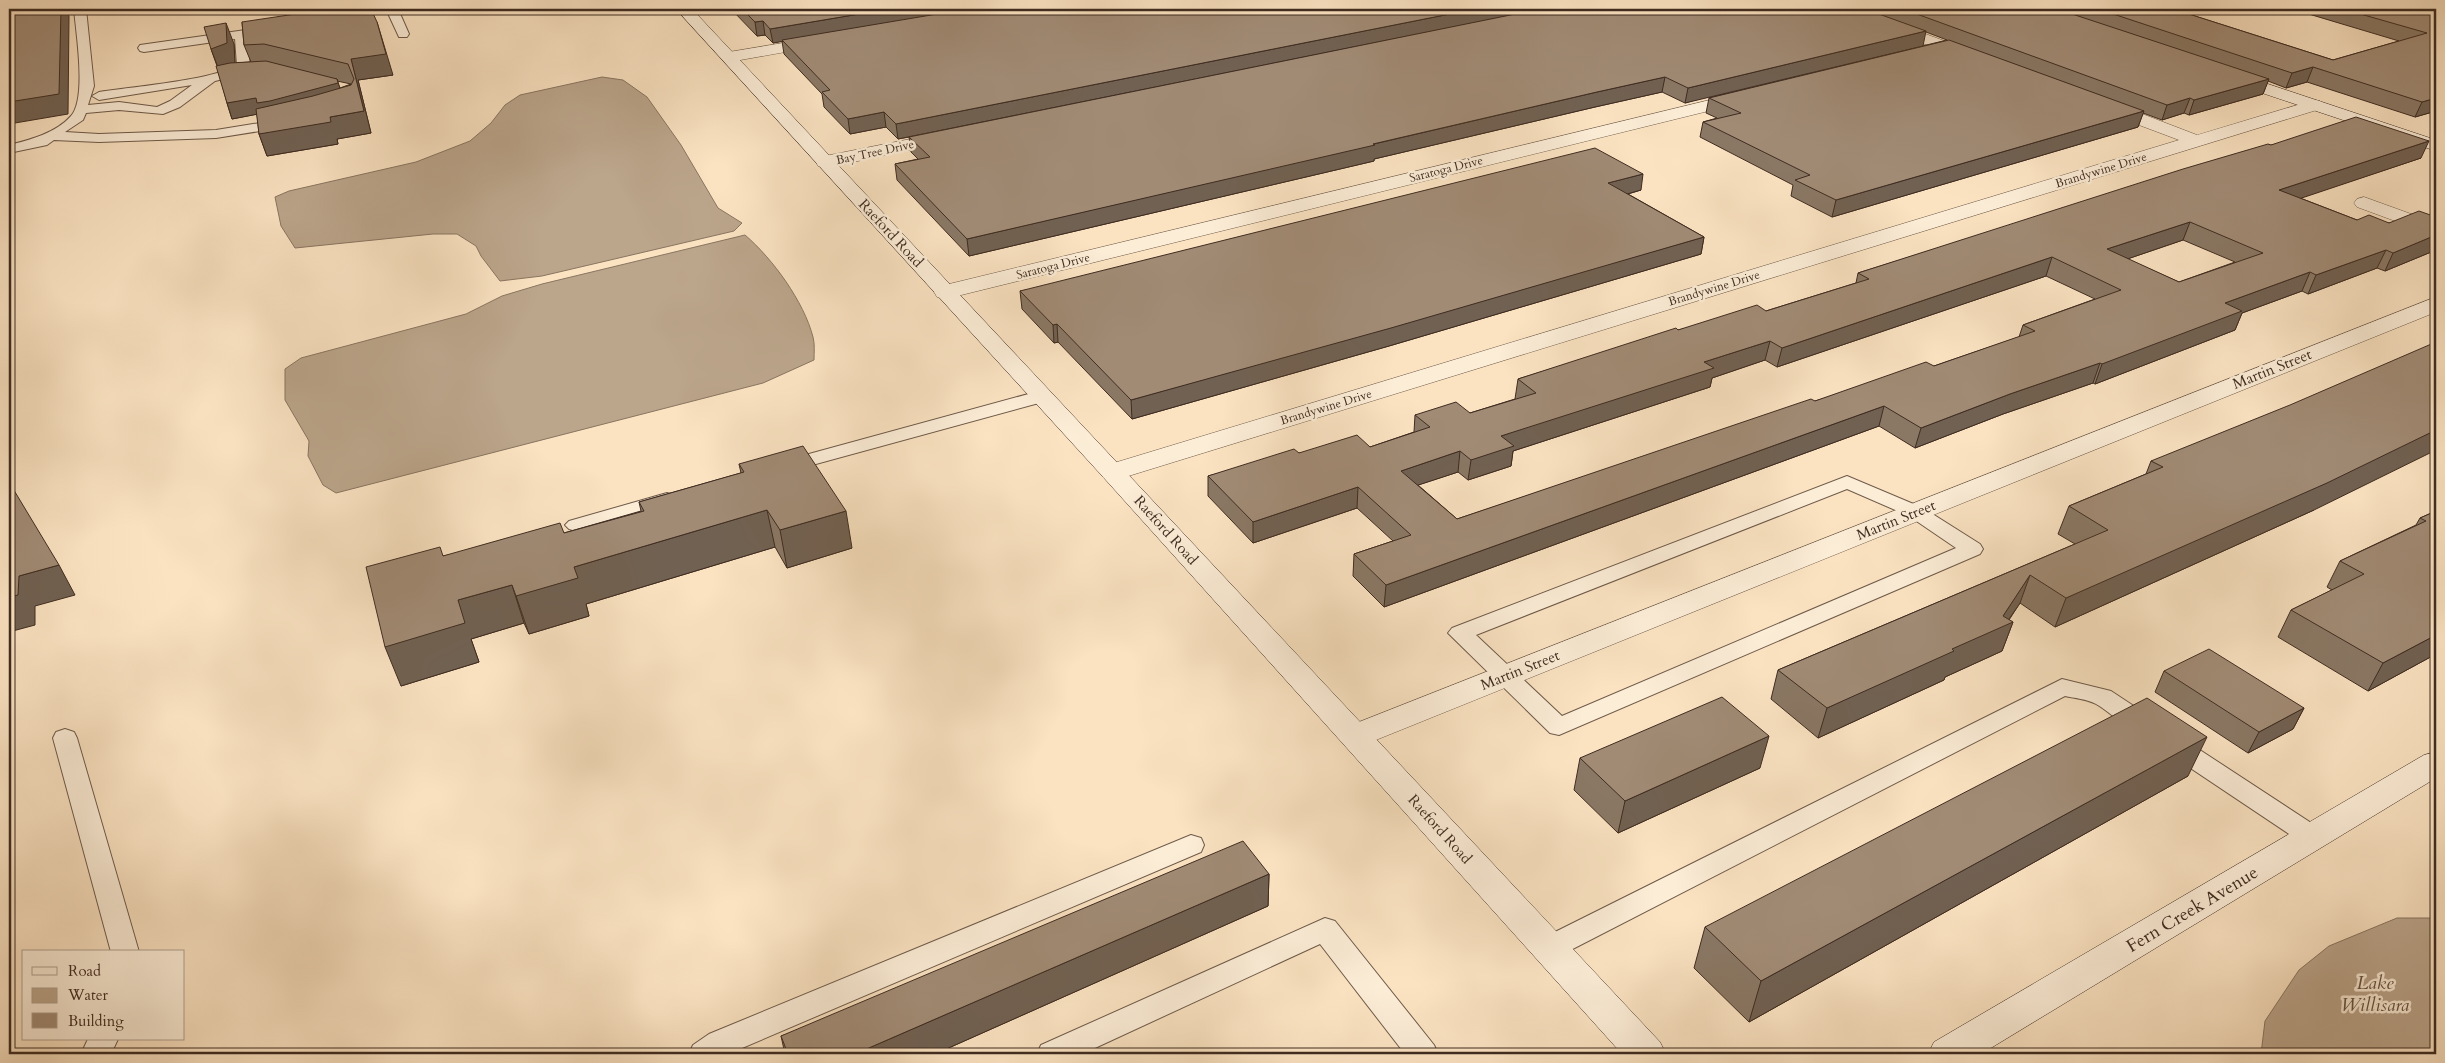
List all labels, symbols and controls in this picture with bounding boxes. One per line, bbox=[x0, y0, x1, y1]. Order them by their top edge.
street label: Bay Tree Drive bbox=[835, 136, 915, 168]
street label: Brandywine Drive bbox=[2053, 148, 2149, 192]
street label: Saratoga Drive bbox=[1408, 152, 1484, 186]
street label: Raeford Road bbox=[854, 194, 928, 272]
street label: Saratoga Drive bbox=[1015, 249, 1091, 283]
street label: Brandywine Drive bbox=[1666, 266, 1762, 310]
street label: Martin Street bbox=[2229, 344, 2315, 394]
street label: Brandywine Drive bbox=[1278, 385, 1374, 429]
street label: Raeford Road bbox=[1130, 491, 1202, 569]
street label: Martin Street bbox=[1853, 495, 1939, 545]
street label: Martin Street bbox=[1477, 645, 1563, 695]
street label: Raeford Road bbox=[1404, 790, 1476, 868]
street label: Fern Creek Avenue bbox=[2122, 860, 2263, 959]
legend bbox=[22, 950, 185, 1040]
text: Road bbox=[68, 961, 101, 981]
water label: Lake Willisara bbox=[2341, 970, 2410, 1018]
text: Water bbox=[67, 985, 109, 1005]
text: Building bbox=[68, 1011, 124, 1031]

